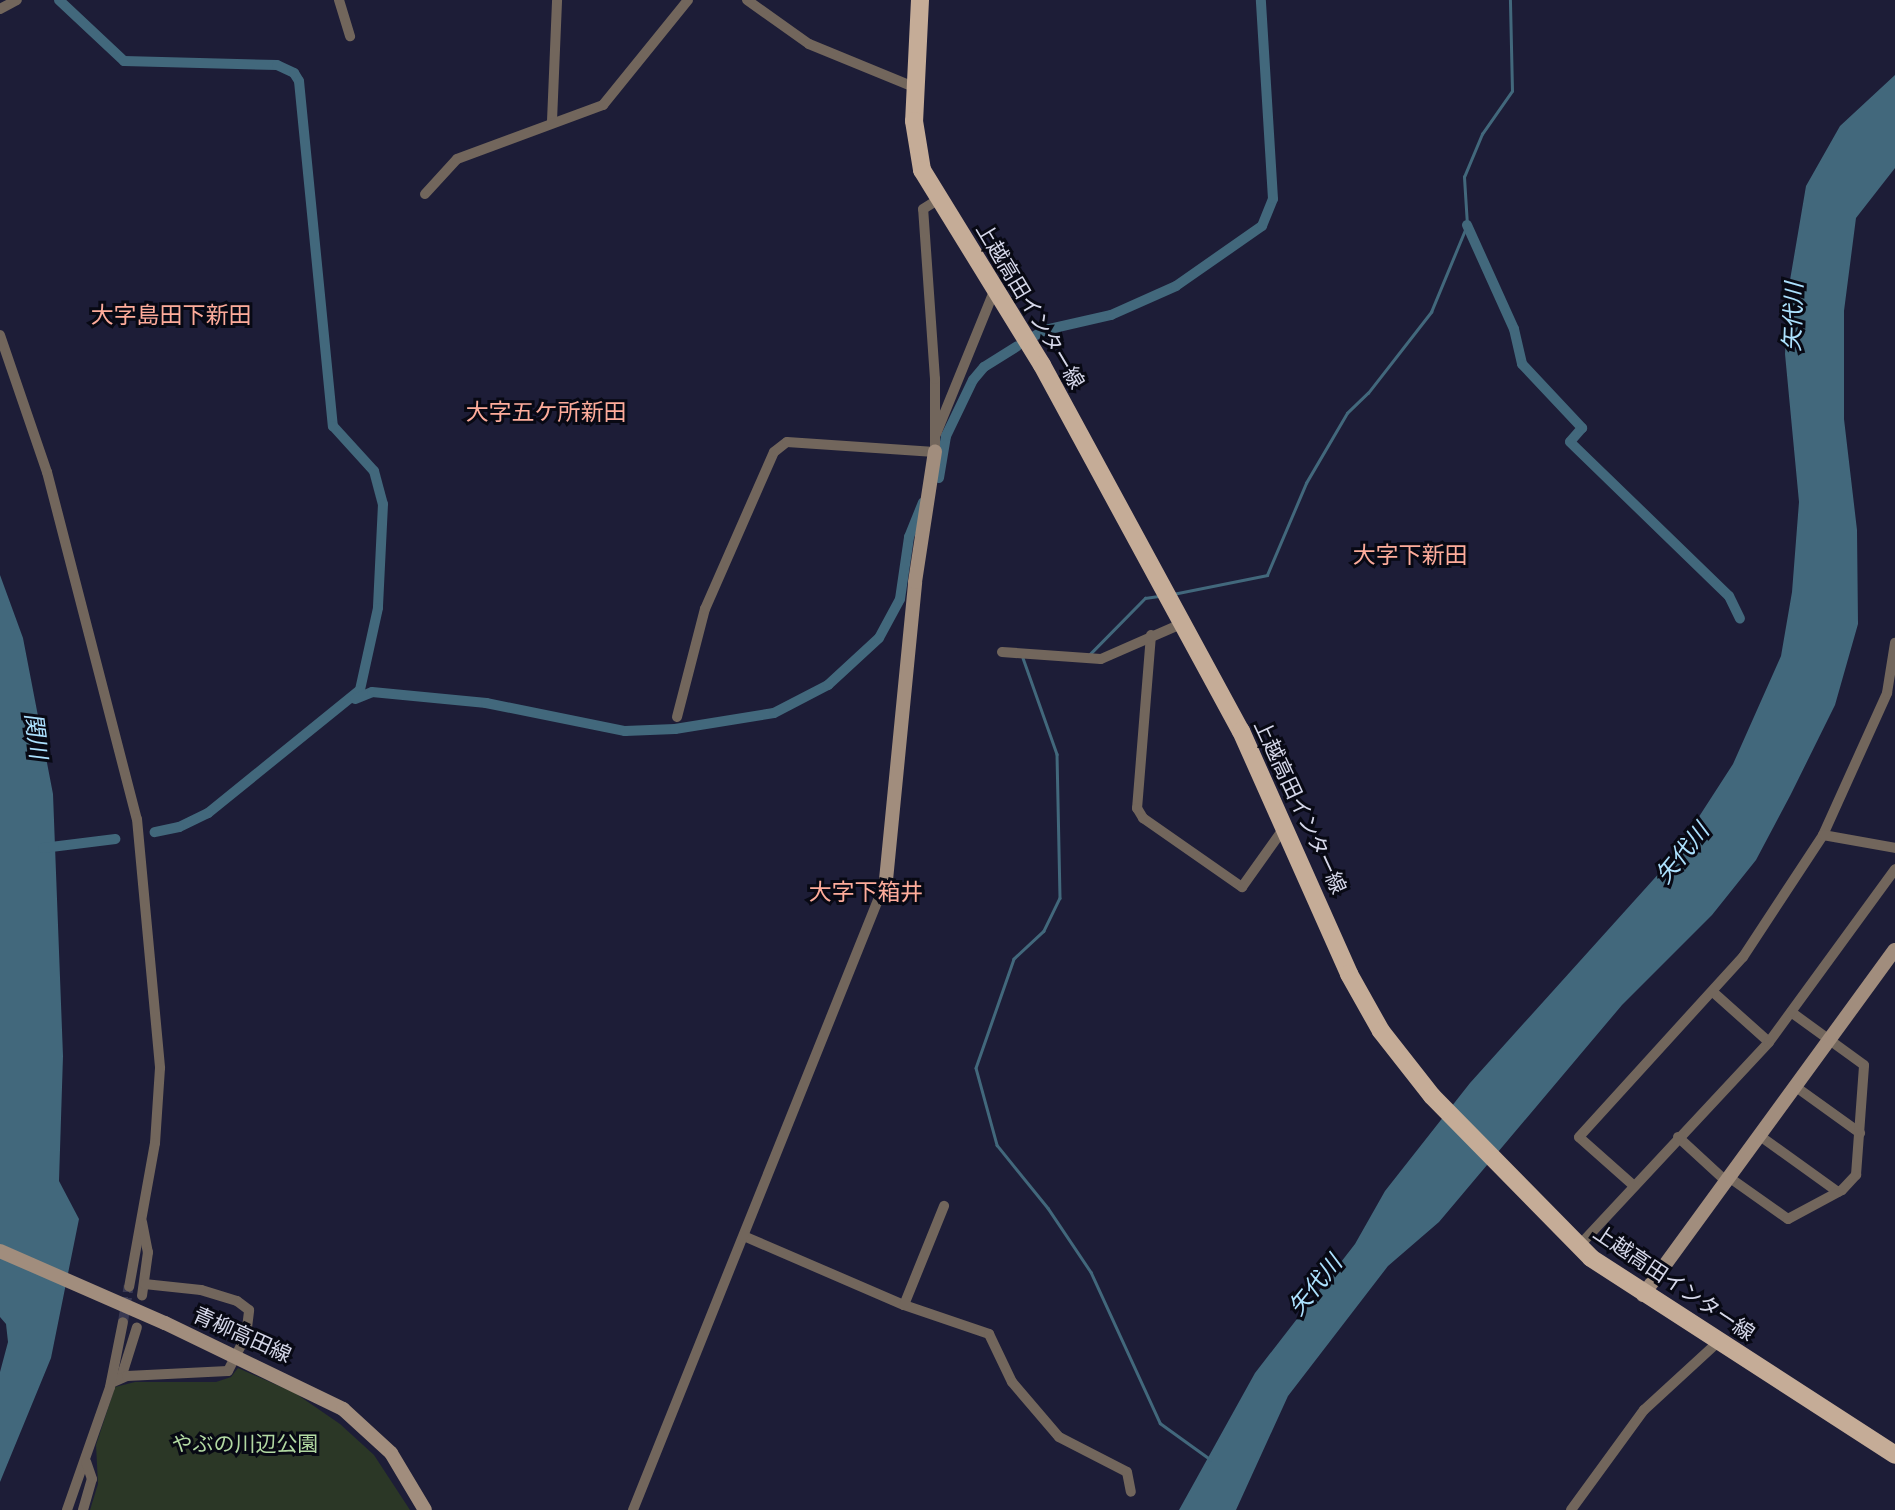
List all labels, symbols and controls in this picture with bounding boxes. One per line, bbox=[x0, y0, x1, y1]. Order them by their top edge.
street label: 上越高田インター線 bbox=[971, 219, 1089, 393]
water label: 矢代川 bbox=[1779, 282, 1809, 352]
district label: 大字島田下新田 bbox=[91, 302, 251, 330]
district label: 大字五ケ所新田 bbox=[466, 399, 626, 427]
district label: 大字下新田 bbox=[1353, 542, 1467, 570]
water label: 関川 bbox=[18, 711, 52, 761]
street label: 上越高田インター線 bbox=[1249, 716, 1351, 898]
water label: 矢代川 bbox=[1651, 819, 1715, 889]
district label: 大字下箱井 bbox=[809, 879, 923, 907]
street label: 上越高田インター線 bbox=[1589, 1220, 1759, 1346]
water label: 矢代川 bbox=[1284, 1251, 1348, 1321]
street label: 青柳高田線 bbox=[189, 1302, 295, 1368]
park label: やぶの川辺公園 bbox=[172, 1431, 318, 1457]

